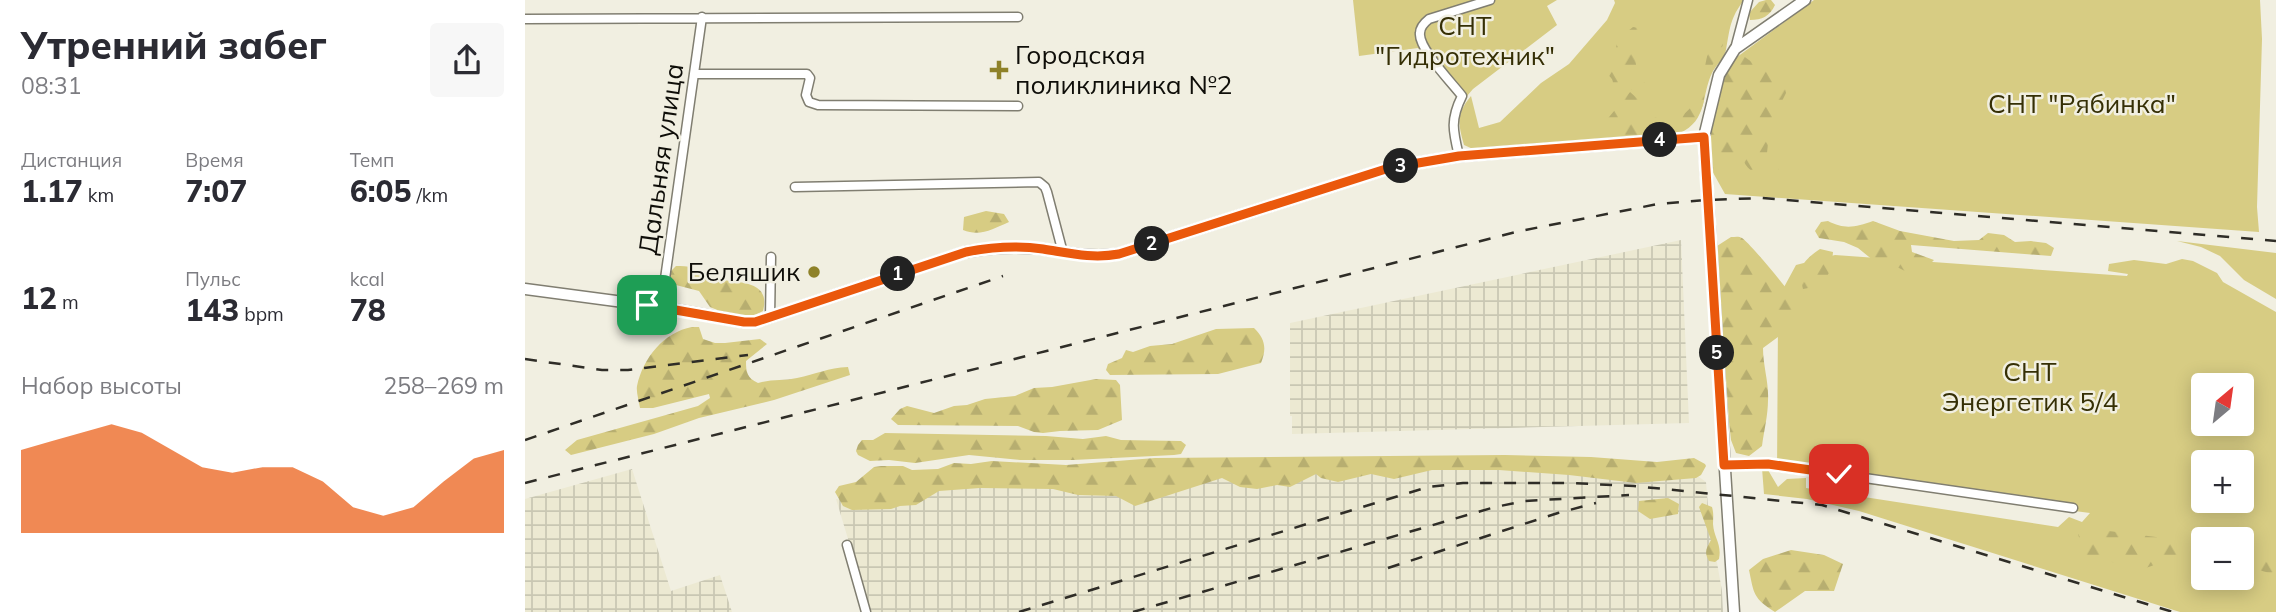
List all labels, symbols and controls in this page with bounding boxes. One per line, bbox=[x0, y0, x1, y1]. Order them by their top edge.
park label: СНТ "Гидротехник" bbox=[1375, 9, 1555, 72]
text: Утренний забег bbox=[21, 21, 327, 69]
button: share bbox=[430, 23, 504, 97]
place label: Городская поликлиника №2 bbox=[1015, 38, 1232, 101]
marker: Городская поликлиника №2 bbox=[989, 60, 1009, 80]
street label: Дальняя улица bbox=[631, 61, 690, 257]
text: 08:31 bbox=[21, 71, 81, 100]
park label: СНТ "Рябинка" bbox=[1988, 87, 2176, 120]
pin: 4 bbox=[1643, 122, 1677, 158]
text: 4 bbox=[1654, 127, 1665, 151]
text: Дистанция bbox=[21, 148, 122, 172]
text: Время bbox=[185, 148, 244, 172]
text: Темп bbox=[350, 148, 394, 172]
pin: 3 bbox=[1383, 148, 1419, 184]
text: 3 bbox=[1395, 153, 1406, 177]
text: 1.17 bbox=[21, 172, 83, 210]
text: 7:07 bbox=[185, 172, 247, 210]
text: 6:05 bbox=[350, 172, 411, 210]
text: km bbox=[83, 183, 114, 207]
text: /km bbox=[411, 183, 448, 207]
pin: 2 bbox=[1135, 226, 1169, 262]
text: 2 bbox=[1146, 231, 1157, 255]
place label: Беляшик bbox=[688, 255, 800, 288]
pin: 1 bbox=[881, 256, 915, 292]
text: 1 bbox=[892, 261, 903, 285]
marker: Беляшик bbox=[806, 264, 822, 280]
text: Пульс bbox=[185, 267, 241, 291]
text: kcal bbox=[350, 267, 384, 291]
pin bbox=[617, 275, 677, 335]
text: 12 bbox=[21, 279, 57, 317]
icon: arrive bbox=[628, 286, 666, 324]
text: m bbox=[57, 290, 79, 314]
text: 143 bbox=[185, 291, 239, 329]
text: 78 bbox=[350, 291, 386, 329]
text: bpm bbox=[239, 302, 284, 326]
pin: 5 bbox=[1699, 336, 1735, 370]
text: 5 bbox=[1711, 340, 1722, 364]
park label: СНТ Энергетик 5/4 bbox=[1942, 355, 2118, 418]
text: Набор высоты bbox=[21, 371, 182, 400]
text: 258–269 m bbox=[383, 371, 504, 400]
north arrow bbox=[2191, 373, 2254, 436]
map controls bbox=[2191, 373, 2254, 590]
pin bbox=[1809, 444, 1869, 504]
button: + bbox=[2191, 450, 2254, 513]
icon: check bbox=[1820, 455, 1858, 493]
button: − bbox=[2191, 527, 2254, 590]

